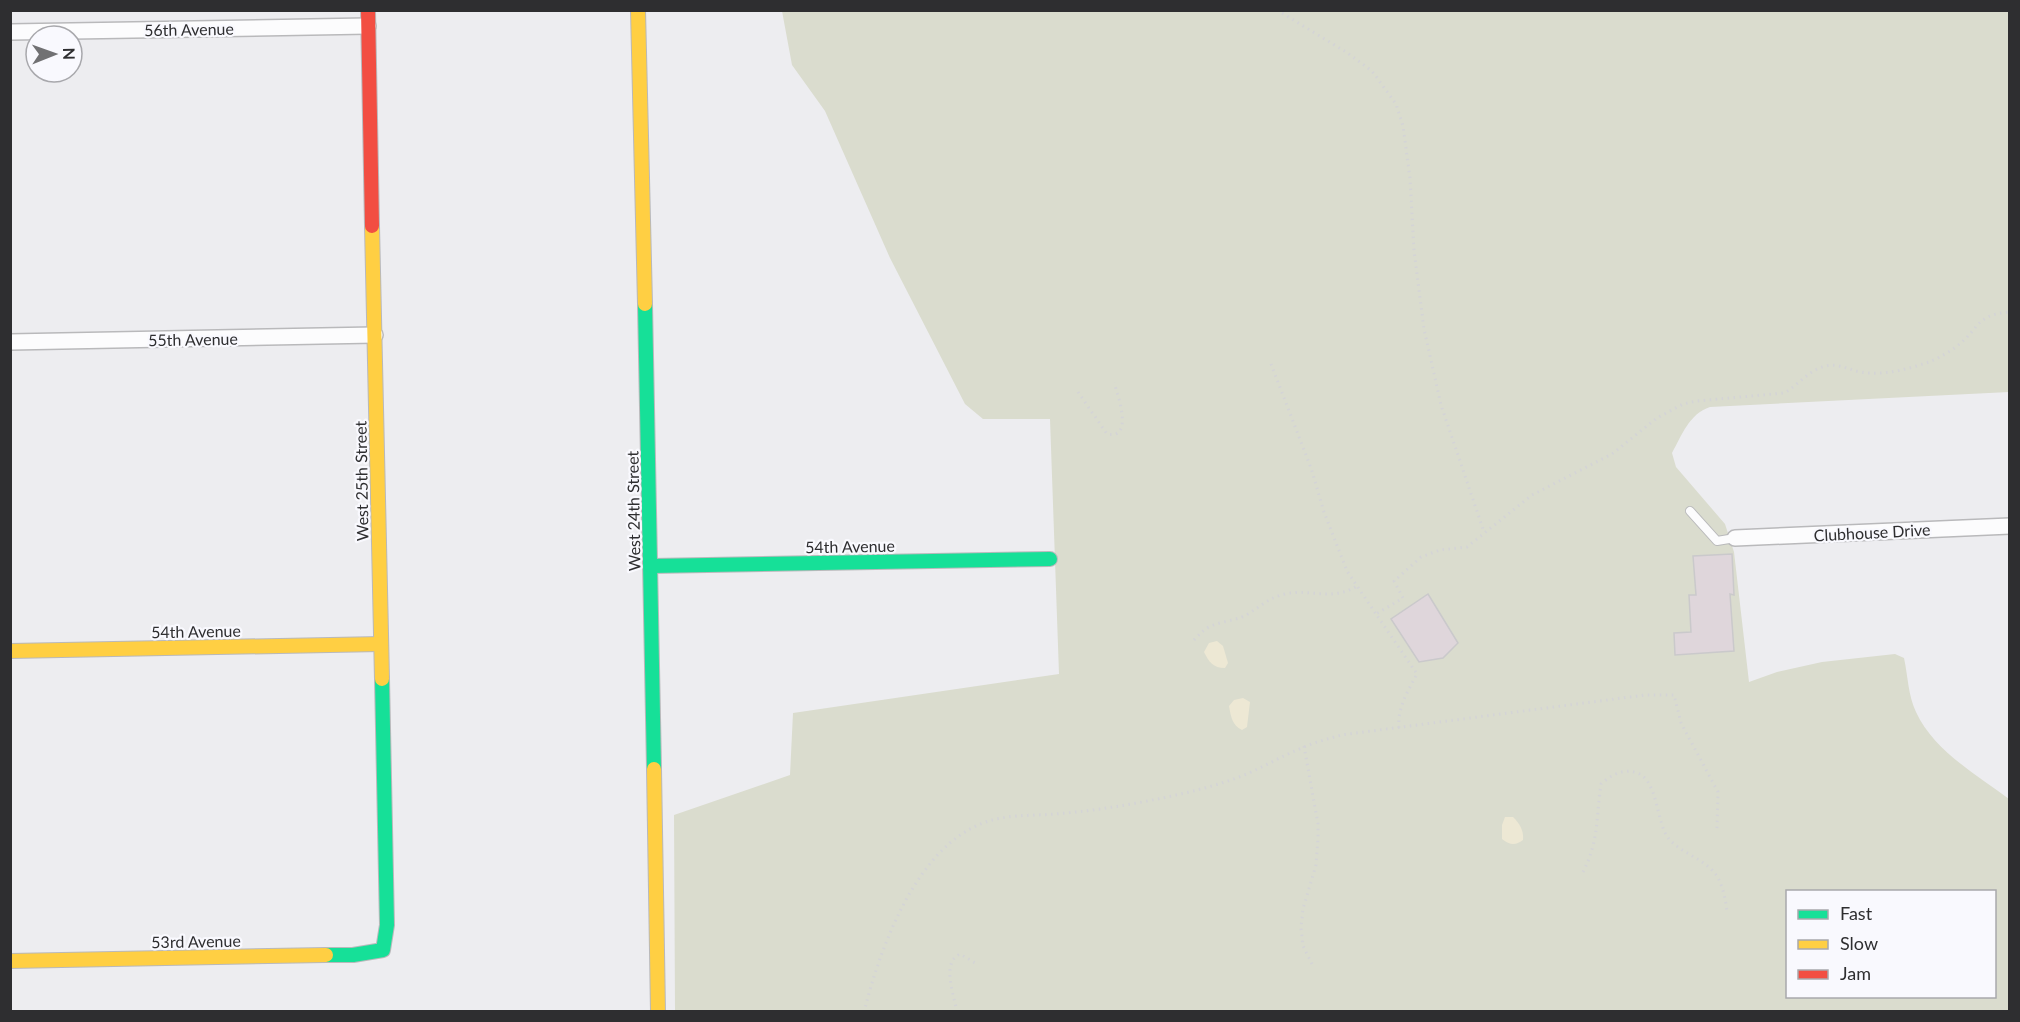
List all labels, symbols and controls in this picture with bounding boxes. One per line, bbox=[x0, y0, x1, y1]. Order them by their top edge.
street label: 56th Avenue bbox=[144, 19, 234, 39]
north arrow bbox=[24, 24, 84, 84]
text: N bbox=[60, 47, 79, 60]
street label: 55th Avenue bbox=[148, 329, 238, 349]
street label: West 25th Street bbox=[350, 420, 372, 541]
street label: West 24th Street bbox=[622, 450, 644, 571]
street label: Clubhouse Drive bbox=[1813, 519, 1931, 545]
street label: 54th Avenue bbox=[805, 536, 895, 556]
street label: 54th Avenue bbox=[151, 621, 241, 641]
legend bbox=[1786, 890, 1996, 998]
text: Fast bbox=[1840, 902, 1873, 924]
street label: 53rd Avenue bbox=[151, 931, 241, 951]
text: Slow bbox=[1840, 932, 1878, 954]
text: Jam bbox=[1840, 962, 1871, 984]

